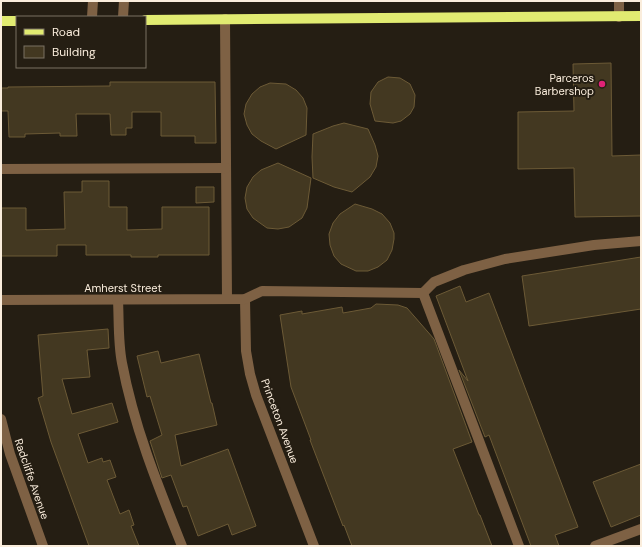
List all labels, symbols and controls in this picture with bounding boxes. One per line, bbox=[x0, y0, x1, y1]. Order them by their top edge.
legend bbox=[16, 16, 146, 68]
text: Road bbox=[52, 24, 80, 40]
text: Building bbox=[52, 44, 96, 60]
place label: Parceros Barbershop bbox=[535, 71, 594, 98]
marker: Parceros Barbershop bbox=[597, 79, 607, 89]
street label: Amherst Street bbox=[84, 281, 162, 295]
street label: Princeton Avenue bbox=[258, 377, 302, 465]
street label: Radcliffe Avenue bbox=[12, 437, 52, 521]

